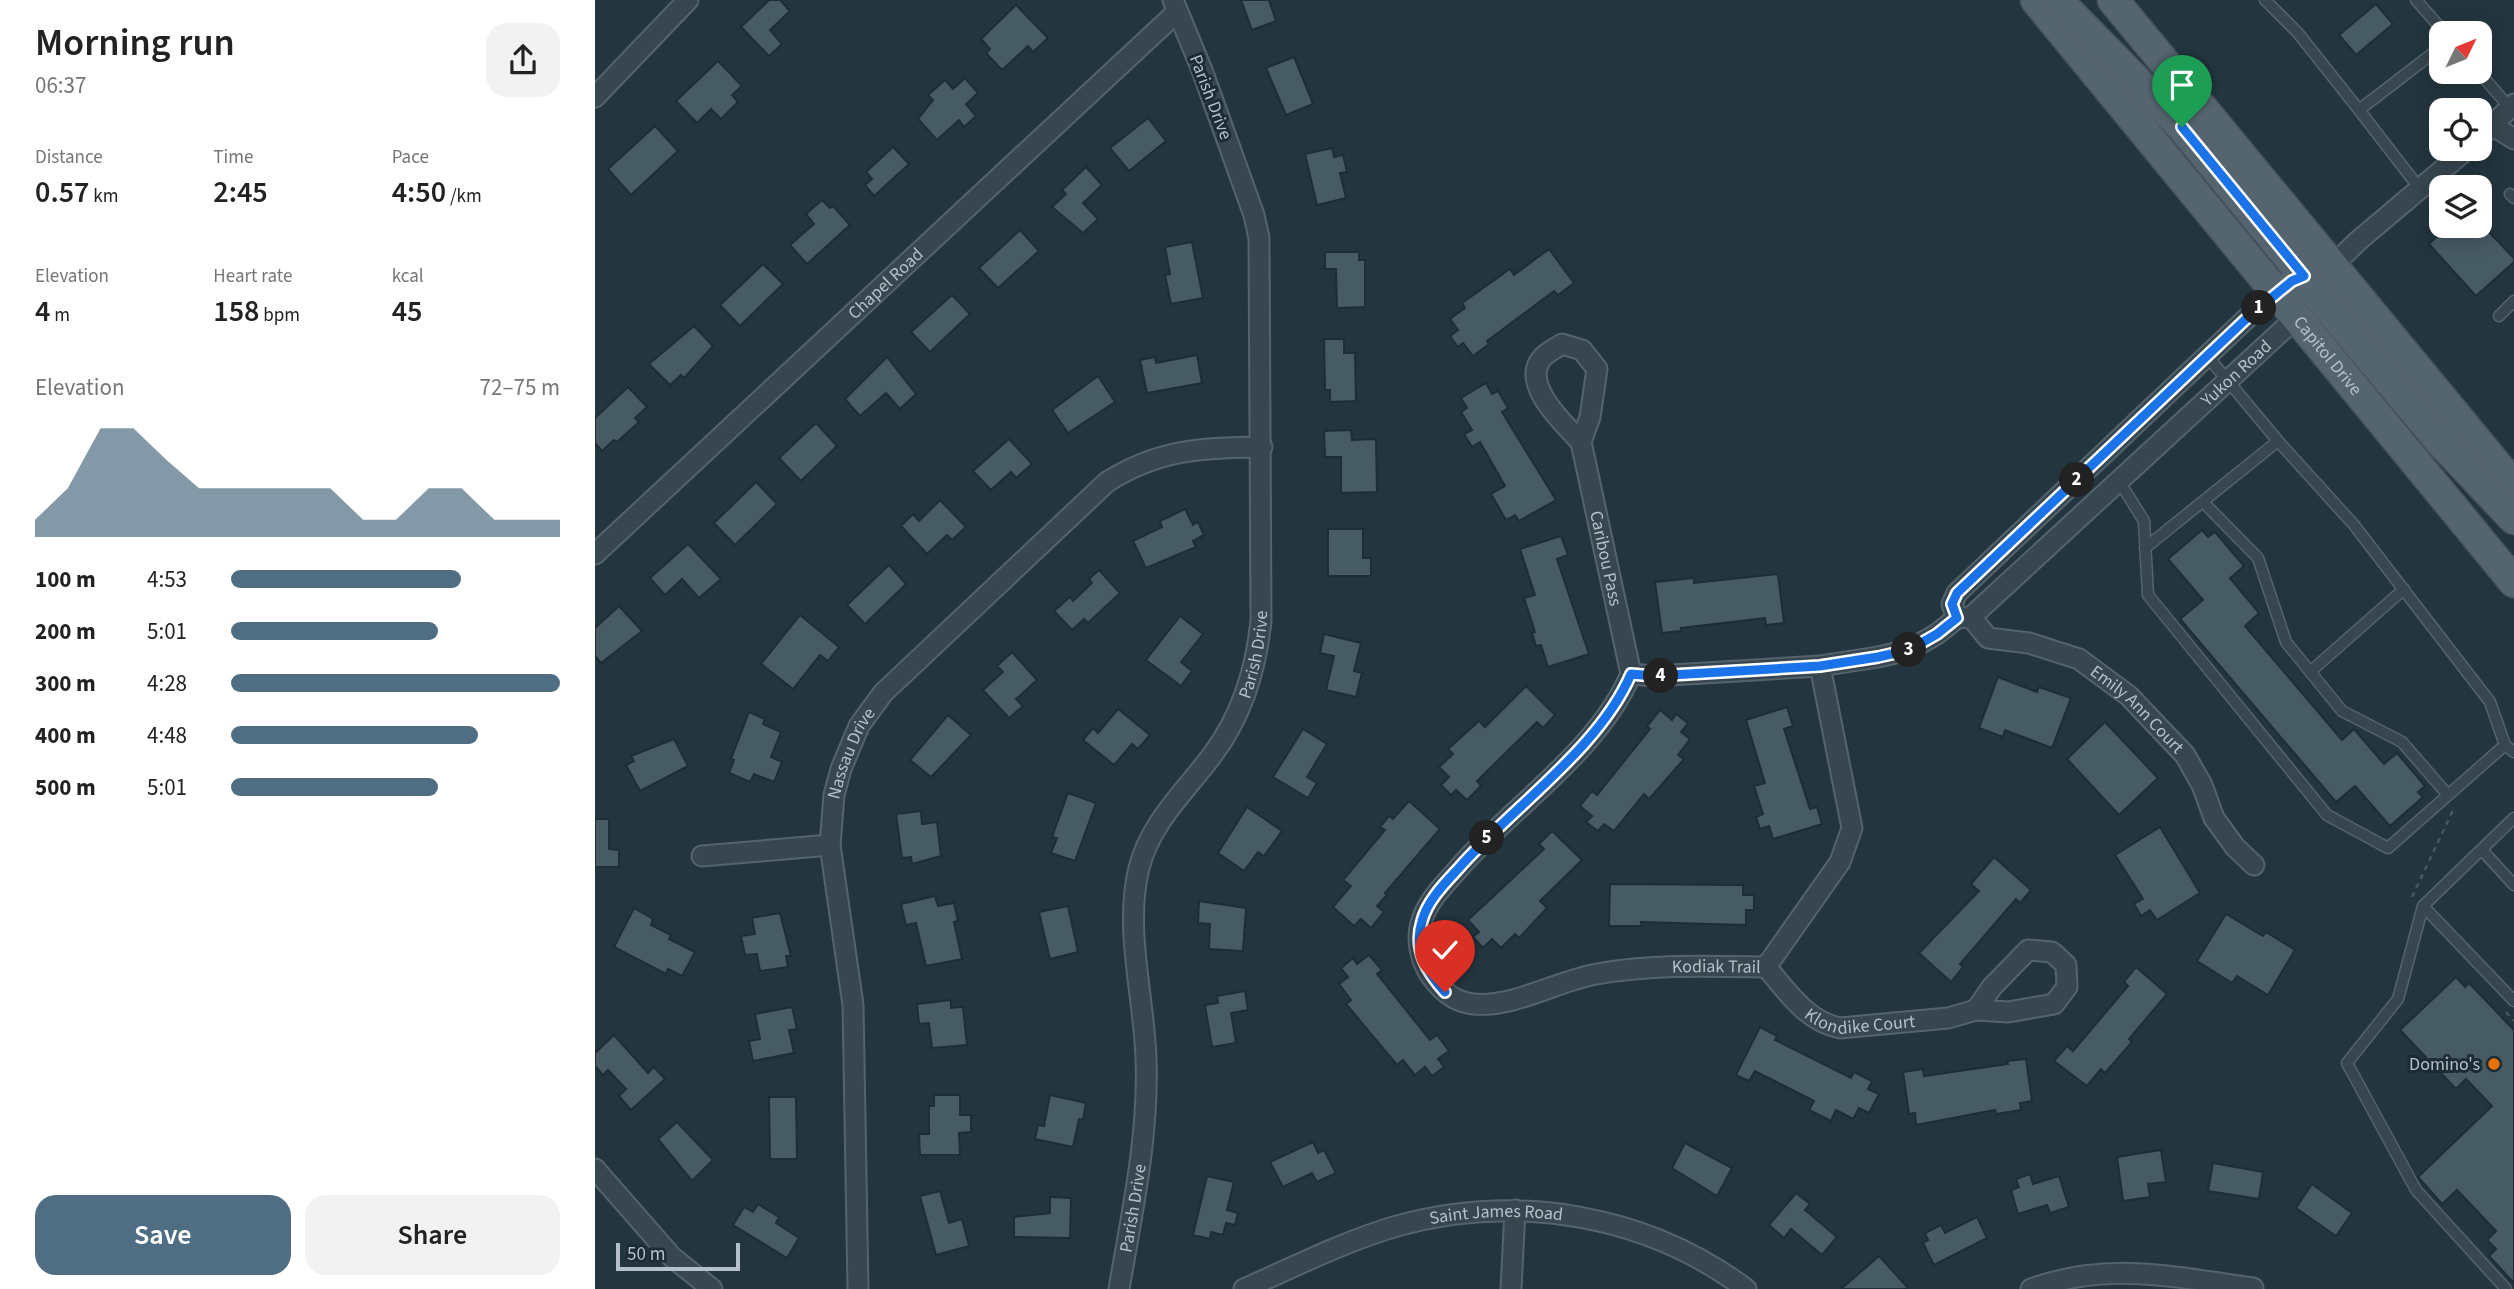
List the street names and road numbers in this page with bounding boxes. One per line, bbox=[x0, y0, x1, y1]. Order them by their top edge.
street label: Parish Drive bbox=[1183, 51, 1238, 143]
street label: Chapel Road bbox=[843, 242, 929, 325]
street label: Capitol Drive bbox=[2287, 311, 2368, 401]
street label: Yukon Road bbox=[2195, 334, 2277, 413]
street label: Caribou Pass bbox=[1583, 508, 1628, 608]
street label: Parish Drive bbox=[1232, 611, 1274, 702]
street label: Emily Ann Court bbox=[2085, 659, 2190, 760]
street label: Nassau Drive bbox=[821, 702, 881, 802]
street label: Kodiak Trail bbox=[1672, 954, 1761, 980]
street label: Klondike Court bbox=[1799, 1002, 1916, 1041]
street label: Parish Drive bbox=[1114, 1162, 1153, 1254]
street label: Saint James Road bbox=[1427, 1199, 1564, 1231]

